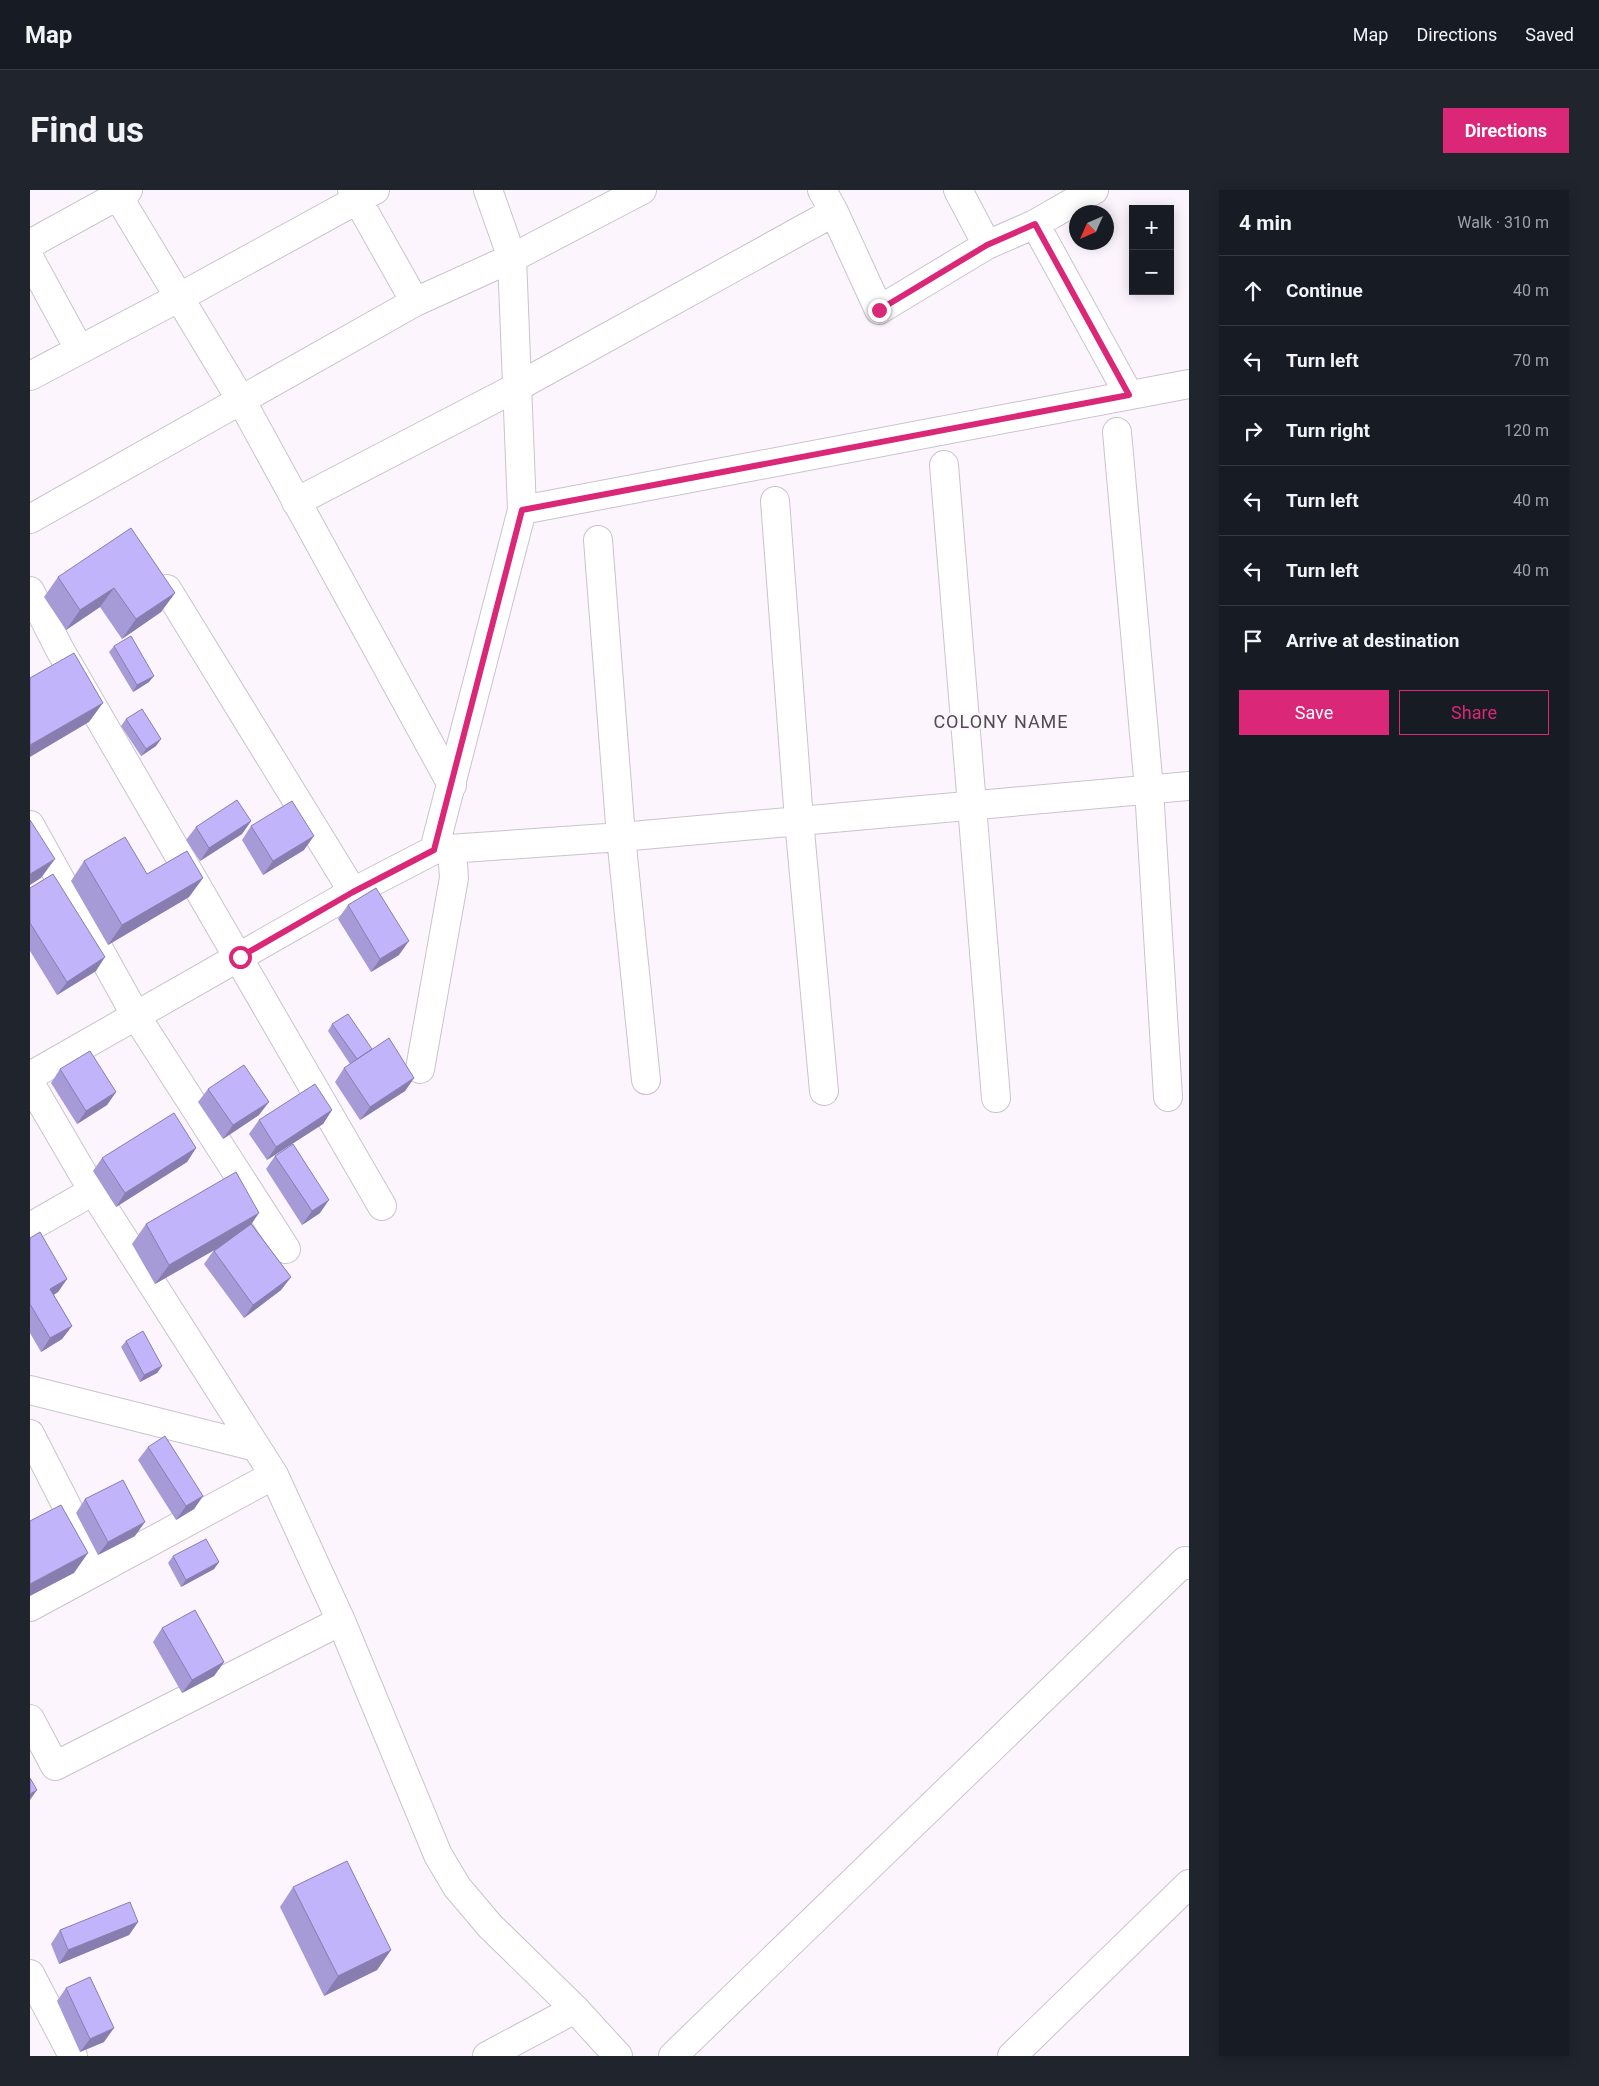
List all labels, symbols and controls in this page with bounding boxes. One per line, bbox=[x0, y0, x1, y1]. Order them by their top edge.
text: Map bbox=[25, 21, 72, 49]
text: Map bbox=[1353, 24, 1388, 45]
text: Directions bbox=[1416, 24, 1497, 45]
text: Saved bbox=[1525, 24, 1574, 45]
button: Directions bbox=[1443, 108, 1569, 153]
text: Find us bbox=[30, 110, 144, 151]
north arrow bbox=[1069, 205, 1114, 250]
map controls bbox=[1129, 205, 1174, 295]
button: + bbox=[1129, 205, 1174, 250]
text: 4 min bbox=[1239, 211, 1292, 235]
text: Walk · 310 m bbox=[1457, 213, 1549, 232]
button: − bbox=[1129, 250, 1174, 295]
icon: ahead bbox=[1239, 277, 1267, 305]
text: Continue bbox=[1286, 279, 1363, 302]
text: 40 m bbox=[1513, 281, 1549, 300]
route end bbox=[868, 299, 891, 322]
icon: left bbox=[1239, 347, 1267, 375]
text: Turn left bbox=[1286, 349, 1359, 372]
text: 70 m bbox=[1513, 351, 1549, 370]
icon: right bbox=[1239, 417, 1267, 445]
text: Turn right bbox=[1286, 419, 1370, 442]
text: 120 m bbox=[1504, 421, 1549, 440]
icon: left bbox=[1239, 487, 1267, 515]
text: Turn left bbox=[1286, 489, 1359, 512]
text: 40 m bbox=[1513, 491, 1549, 510]
icon: left bbox=[1239, 557, 1267, 585]
text: Turn left bbox=[1286, 559, 1359, 582]
text: 40 m bbox=[1513, 561, 1549, 580]
icon: arrive bbox=[1239, 627, 1267, 655]
text: Arrive at destination bbox=[1286, 629, 1459, 652]
button: Save bbox=[1239, 690, 1389, 735]
button: Share bbox=[1399, 690, 1549, 735]
district label: COLONY NAME bbox=[933, 711, 1069, 732]
route start bbox=[229, 946, 252, 969]

